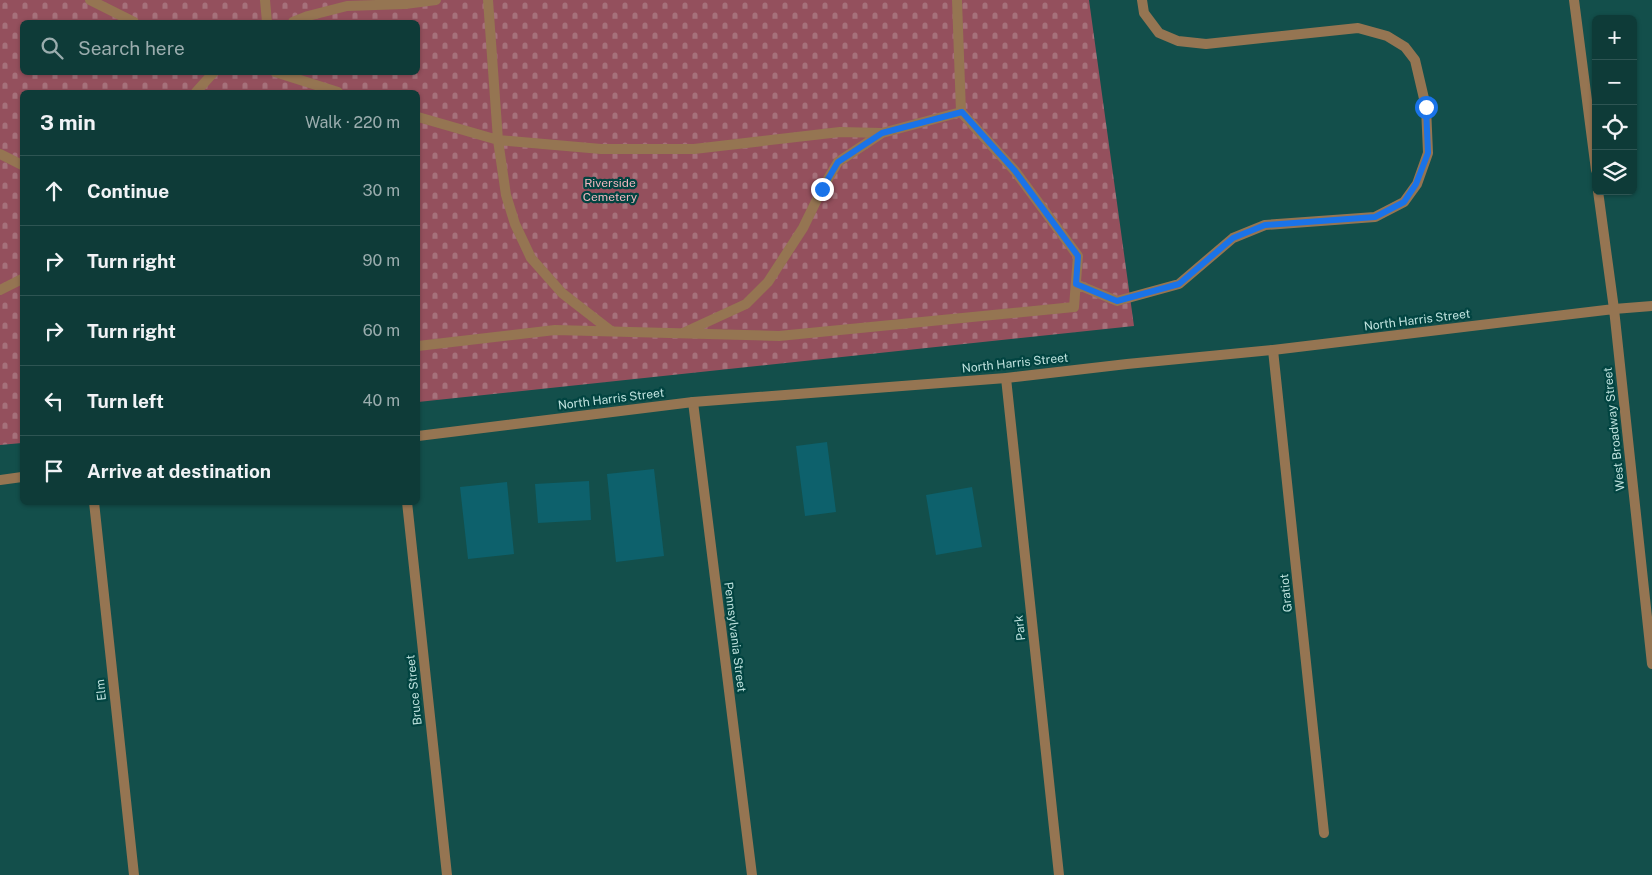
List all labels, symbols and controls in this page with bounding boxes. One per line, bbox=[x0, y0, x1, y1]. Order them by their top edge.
map controls bbox=[1592, 15, 1637, 195]
button: + bbox=[1592, 15, 1637, 60]
search box bbox=[20, 20, 420, 75]
icon: search bbox=[38, 34, 66, 62]
text: Search here bbox=[78, 37, 185, 59]
button: − bbox=[1592, 60, 1637, 105]
route start bbox=[1415, 96, 1438, 119]
button: locate bbox=[1592, 105, 1637, 150]
text: 3 min bbox=[40, 110, 96, 135]
text: Walk · 220 m bbox=[305, 113, 400, 132]
button: layers bbox=[1592, 150, 1637, 195]
park label: Riverside Cemetery bbox=[583, 176, 638, 204]
icon: ahead bbox=[40, 177, 68, 205]
route end bbox=[811, 178, 834, 201]
text: Continue bbox=[87, 180, 169, 202]
text: 30 m bbox=[363, 181, 400, 200]
icon: right bbox=[40, 247, 68, 275]
text: Turn right bbox=[87, 250, 176, 272]
text: 90 m bbox=[363, 251, 400, 270]
street label: North Harris Street bbox=[1363, 306, 1471, 333]
icon: right bbox=[40, 317, 68, 345]
text: Turn right bbox=[87, 320, 176, 342]
text: 60 m bbox=[363, 321, 400, 340]
street label: North Harris Street bbox=[961, 350, 1069, 376]
street label: West Broadway Street bbox=[1601, 366, 1627, 492]
street label: North Harris Street bbox=[557, 385, 665, 412]
icon: left bbox=[40, 387, 68, 415]
text: Turn left bbox=[87, 390, 164, 412]
text: 40 m bbox=[362, 391, 400, 410]
icon: arrive bbox=[40, 457, 68, 485]
text: Arrive at destination bbox=[87, 460, 271, 482]
street label: Gratiot bbox=[1277, 573, 1295, 613]
street label: Pennsylvania Street bbox=[721, 581, 749, 693]
street label: Park bbox=[1012, 614, 1028, 641]
street label: Bruce Street bbox=[403, 654, 425, 726]
street label: Elm bbox=[93, 679, 109, 701]

